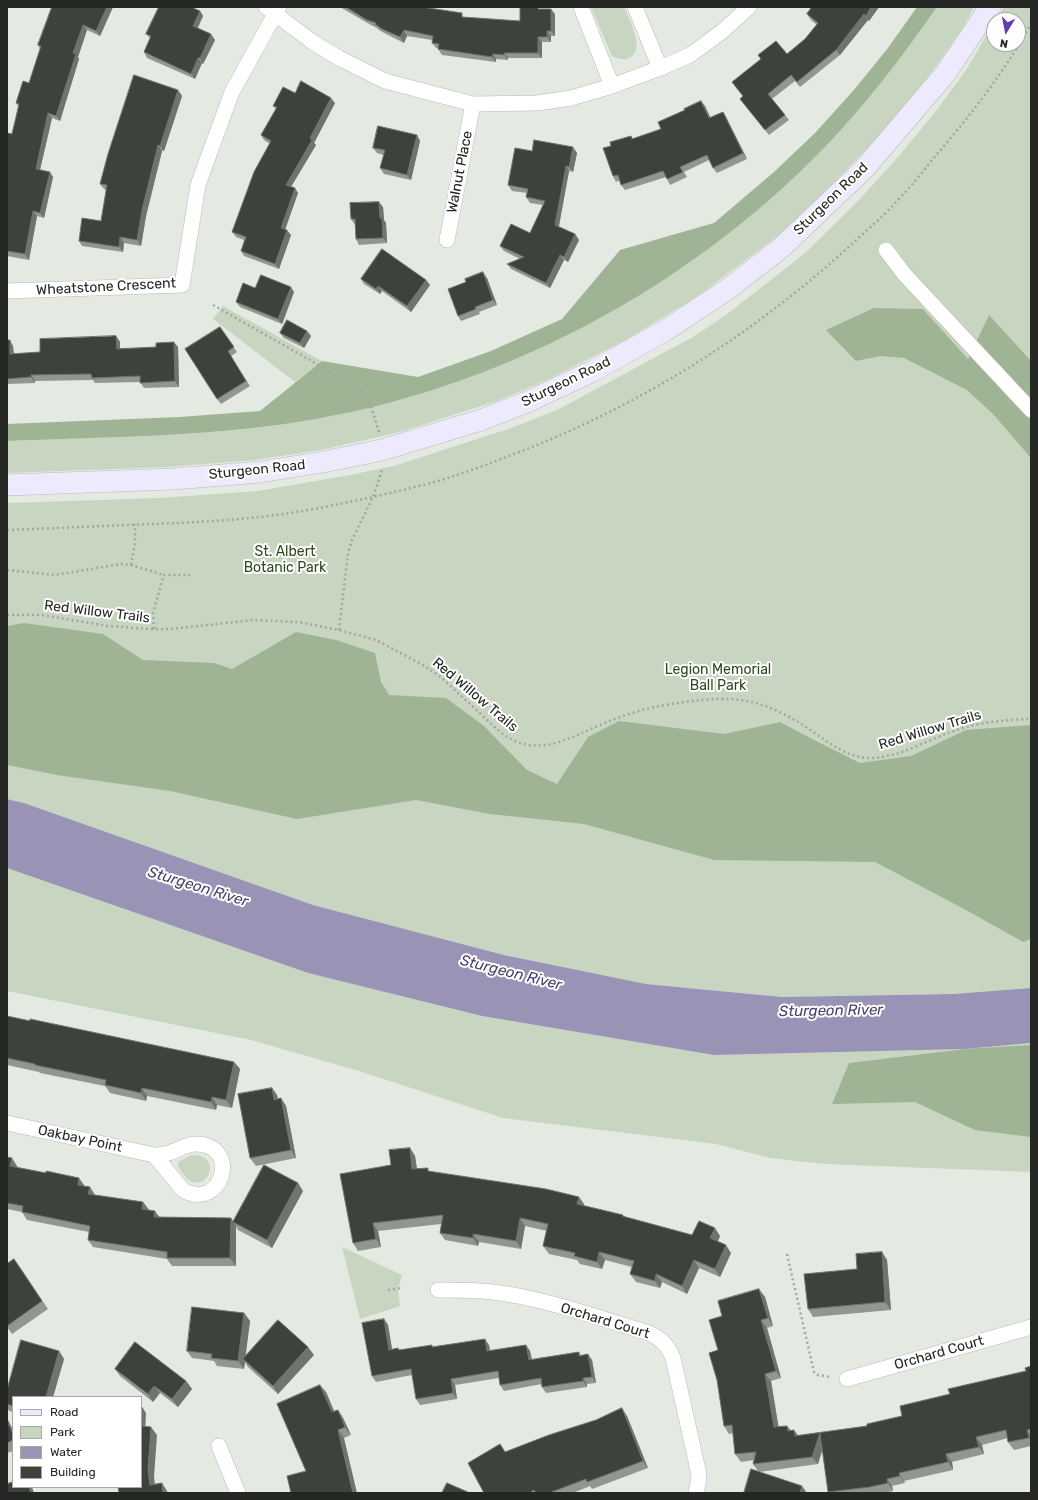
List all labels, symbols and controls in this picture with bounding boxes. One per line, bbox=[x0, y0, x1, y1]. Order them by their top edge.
north arrow bbox=[986, 12, 1026, 52]
text: N bbox=[999, 36, 1009, 50]
street label: Walnut Place bbox=[444, 129, 476, 215]
street label: Sturgeon Road bbox=[790, 159, 872, 239]
street label: Wheatstone Crescent bbox=[36, 275, 176, 299]
street label: Sturgeon Road bbox=[519, 353, 613, 411]
street label: Sturgeon Road bbox=[208, 457, 306, 483]
park label: St. Albert Botanic Park bbox=[244, 544, 326, 576]
street label: Red Willow Trails bbox=[43, 597, 151, 627]
street label: Red Willow Trails bbox=[429, 654, 521, 736]
park label: Legion Memorial Ball Park bbox=[665, 662, 771, 694]
street label: Red Willow Trails bbox=[877, 706, 983, 754]
water label: Sturgeon River bbox=[146, 863, 250, 911]
water label: Sturgeon River bbox=[458, 952, 564, 994]
water label: Sturgeon River bbox=[779, 1001, 883, 1021]
street label: Oakbay Point bbox=[36, 1122, 124, 1156]
street label: Orchard Court bbox=[558, 1299, 652, 1343]
street label: Orchard Court bbox=[892, 1332, 986, 1374]
legend bbox=[12, 1396, 142, 1488]
text: Road bbox=[50, 1405, 78, 1419]
text: Park bbox=[50, 1425, 75, 1439]
text: Water bbox=[50, 1445, 82, 1459]
text: Building bbox=[50, 1465, 96, 1479]

